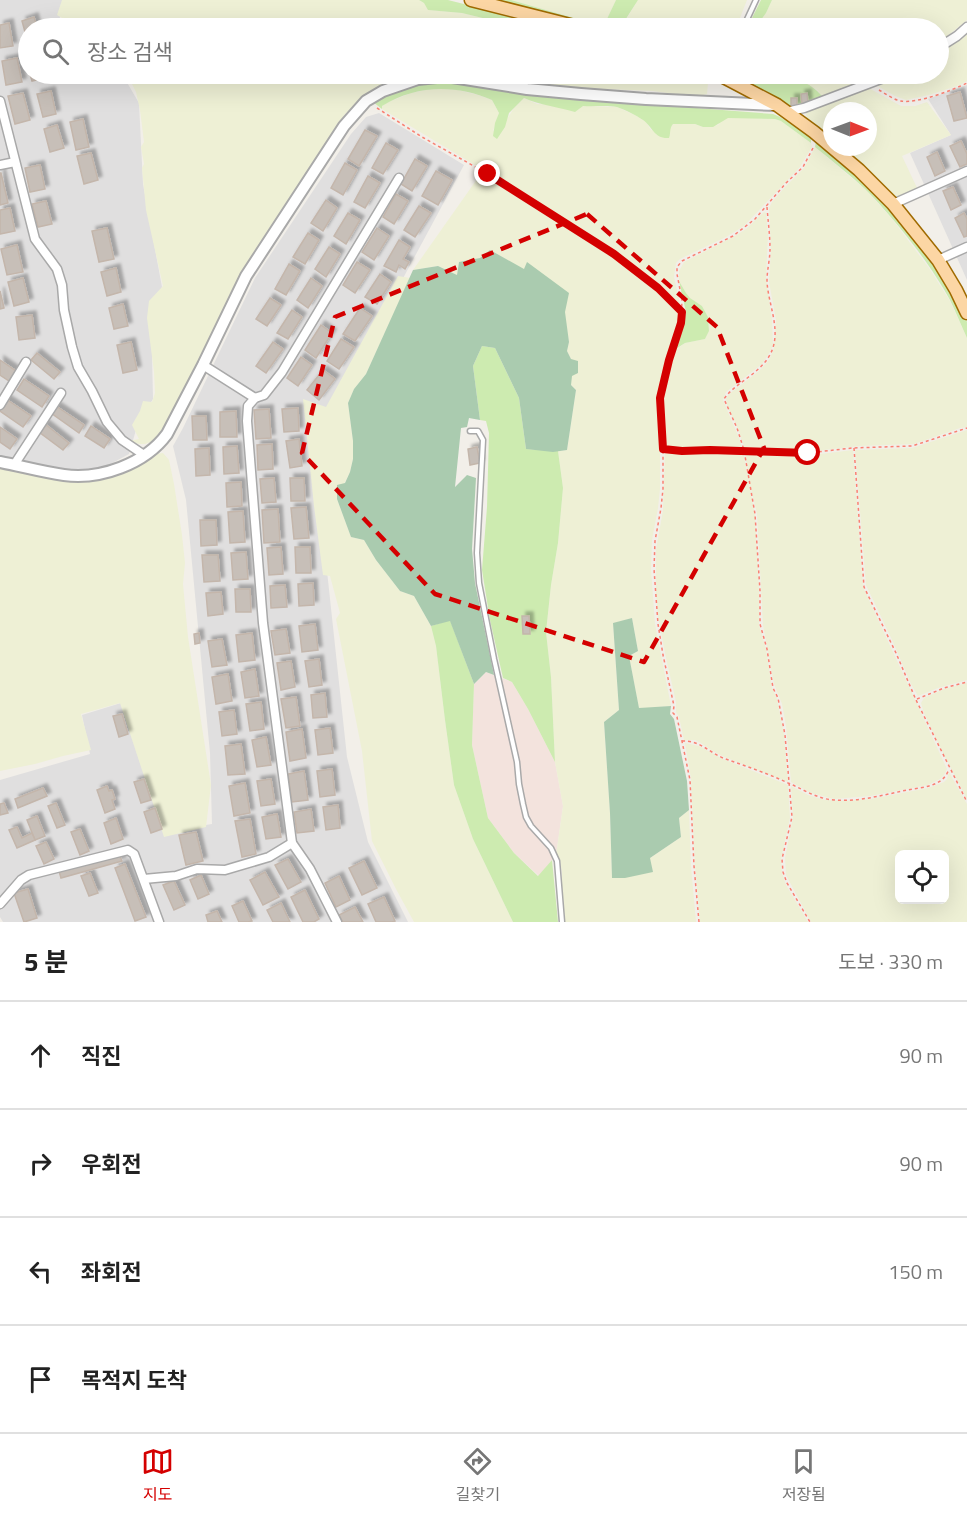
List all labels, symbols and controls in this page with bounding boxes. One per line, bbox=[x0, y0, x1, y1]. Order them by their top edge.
search box bbox=[18, 18, 949, 84]
icon: search bbox=[39, 35, 72, 68]
text: 장소 검색 bbox=[87, 35, 173, 69]
north arrow bbox=[823, 102, 877, 156]
route end bbox=[474, 160, 500, 186]
route start bbox=[794, 439, 820, 465]
map controls bbox=[895, 850, 949, 904]
button: locate bbox=[895, 850, 949, 904]
text: 5 분 bbox=[24, 942, 68, 981]
text: 도보 · 330 m bbox=[838, 946, 943, 977]
icon: ahead bbox=[24, 1039, 57, 1072]
text: 직진 bbox=[81, 1039, 121, 1073]
text: 90 m bbox=[899, 1040, 943, 1071]
icon: right bbox=[24, 1147, 57, 1180]
text: 우회전 bbox=[81, 1147, 142, 1181]
text: 90 m bbox=[899, 1148, 943, 1179]
icon: left bbox=[24, 1255, 57, 1288]
text: 좌회전 bbox=[81, 1255, 142, 1289]
text: 150 m bbox=[888, 1256, 943, 1287]
icon: arrive bbox=[24, 1363, 57, 1396]
text: 목적지 도착 bbox=[81, 1363, 187, 1397]
tab: 지도 bbox=[141, 1445, 174, 1506]
tab: 길찾기 bbox=[456, 1445, 500, 1506]
tab: 저장됨 bbox=[782, 1445, 826, 1506]

